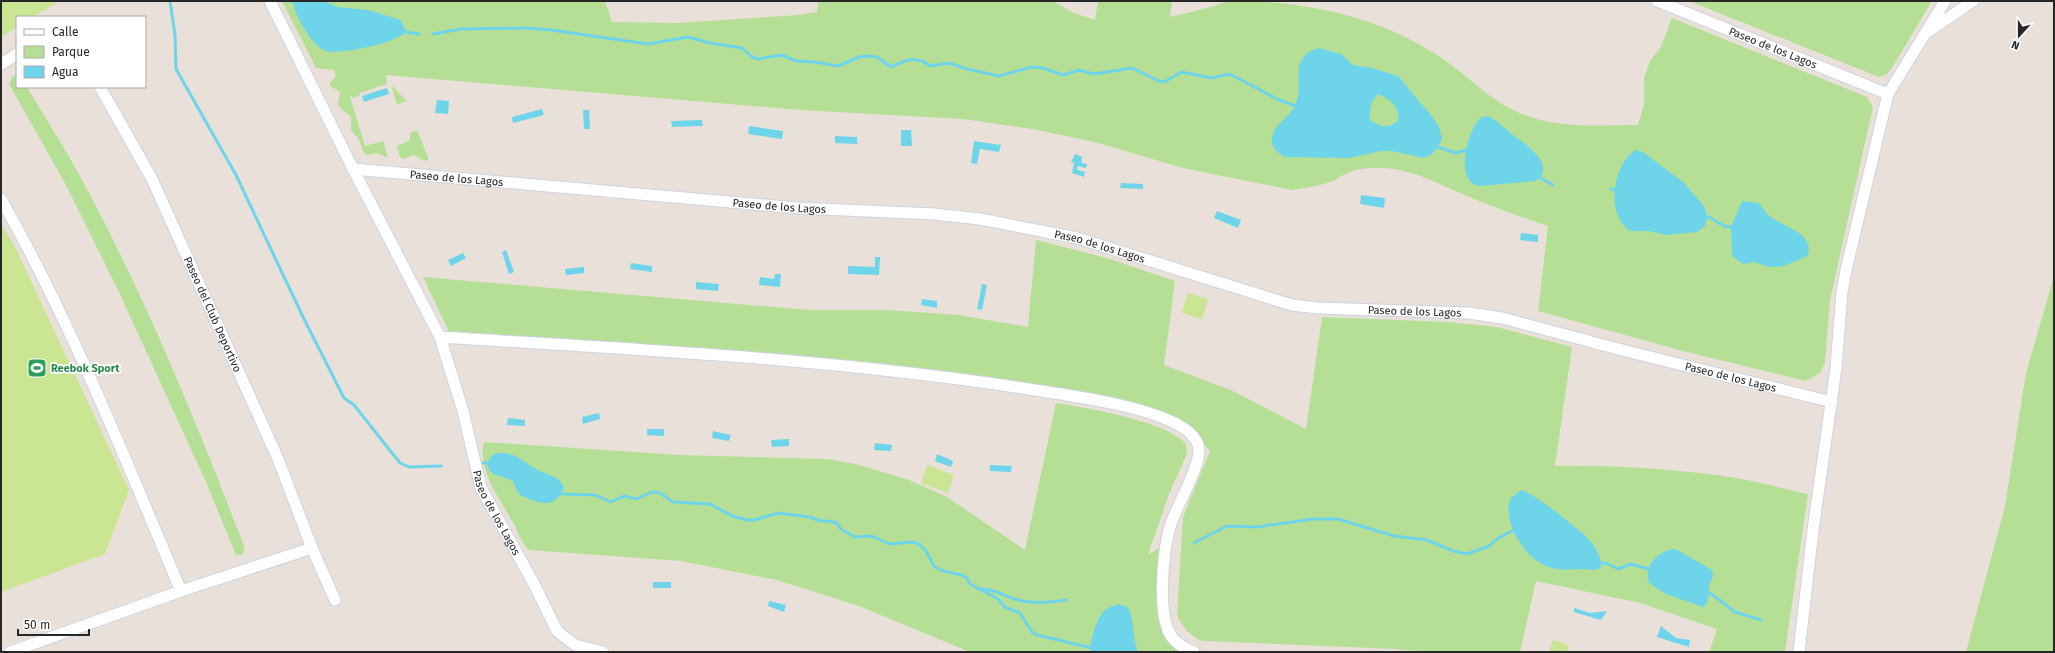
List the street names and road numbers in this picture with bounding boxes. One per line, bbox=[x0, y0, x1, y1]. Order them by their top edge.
street label: Paseo de los Lagos bbox=[1727, 25, 1819, 72]
street label: Paseo de los Lagos bbox=[409, 168, 504, 189]
street label: Paseo de los Lagos bbox=[732, 196, 826, 216]
street label: Paseo de los Lagos bbox=[1053, 228, 1146, 266]
street label: Paseo del Club Deportivo bbox=[181, 255, 244, 374]
street label: Paseo de los Lagos bbox=[1368, 304, 1462, 320]
street label: Paseo de los Lagos bbox=[1684, 360, 1778, 395]
street label: Paseo de los Lagos bbox=[470, 469, 523, 558]

